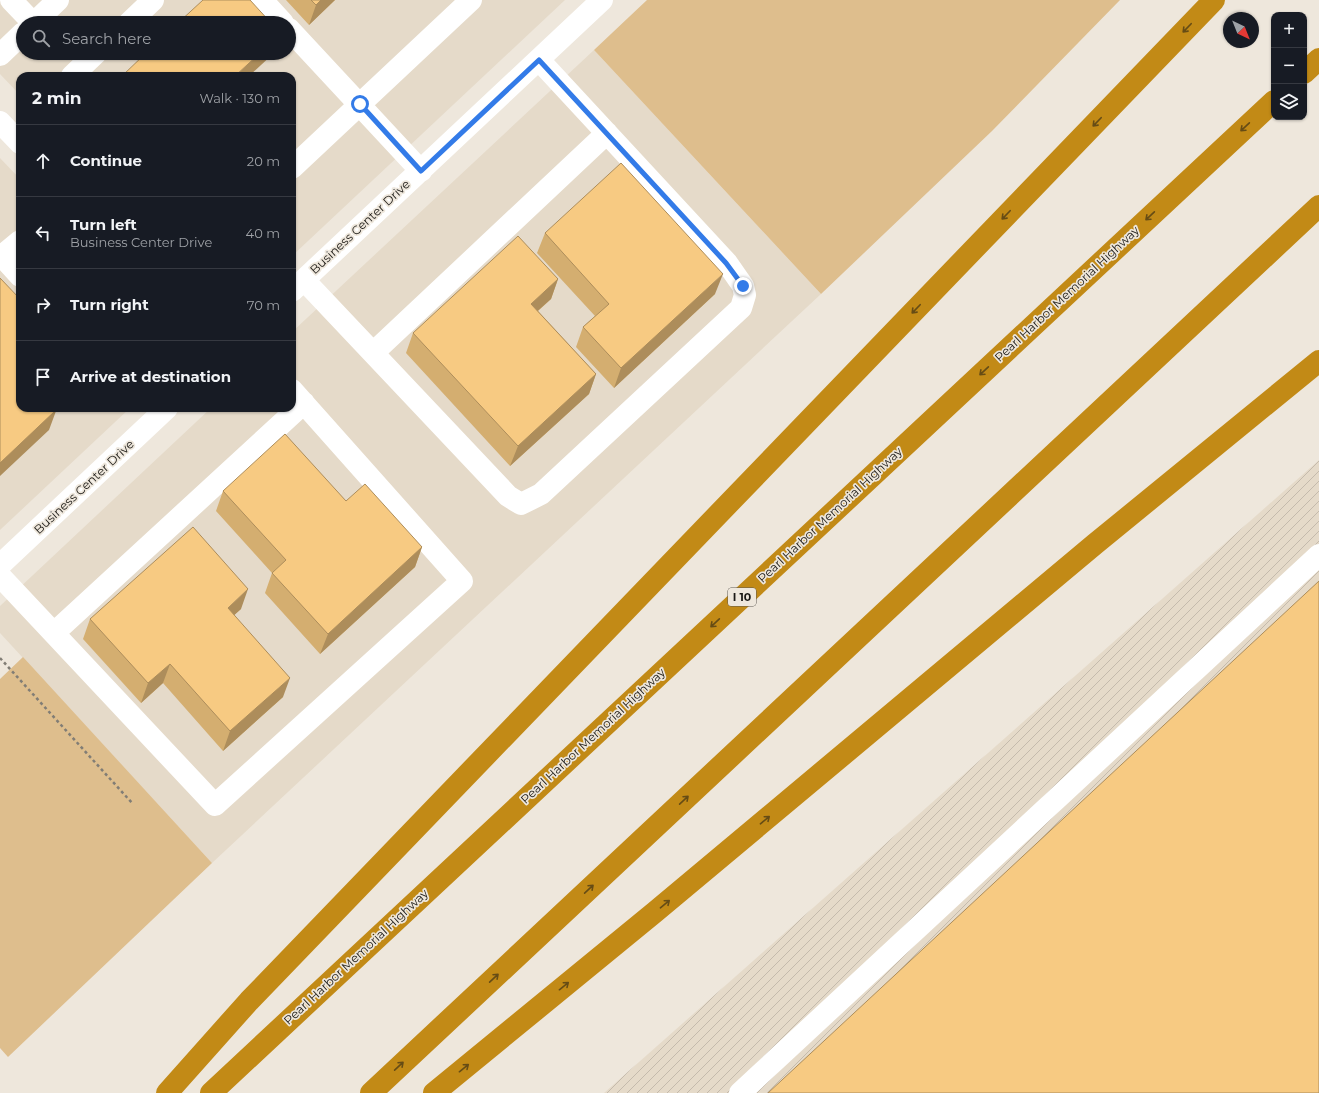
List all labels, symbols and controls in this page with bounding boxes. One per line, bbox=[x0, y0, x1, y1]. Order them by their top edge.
north arrow bbox=[1223, 12, 1259, 48]
map controls bbox=[1271, 12, 1307, 120]
button: + bbox=[1271, 12, 1307, 48]
search box bbox=[16, 16, 296, 60]
one-way arrow bbox=[1182, 23, 1192, 33]
icon: search bbox=[30, 27, 52, 49]
text: Search here bbox=[62, 29, 151, 48]
button: − bbox=[1271, 48, 1307, 84]
button: layers bbox=[1271, 84, 1307, 120]
text: 2 min bbox=[32, 88, 82, 108]
text: Walk · 130 m bbox=[199, 90, 280, 106]
route start bbox=[351, 95, 369, 113]
one-way arrow bbox=[1092, 117, 1101, 127]
one-way arrow bbox=[1241, 122, 1251, 131]
icon: ahead bbox=[32, 150, 54, 172]
text: Continue bbox=[70, 151, 142, 170]
text: 20 m bbox=[247, 153, 280, 169]
street label: Business Center Drive bbox=[307, 176, 413, 277]
one-way arrow bbox=[1002, 210, 1011, 220]
one-way arrow bbox=[1146, 211, 1156, 220]
text: Turn left bbox=[70, 215, 137, 234]
icon: left bbox=[32, 222, 54, 244]
street label: Pearl Harbor Memorial Highway bbox=[991, 222, 1142, 365]
text: 40 m bbox=[246, 225, 280, 241]
text: Business Center Drive bbox=[70, 234, 212, 250]
route end bbox=[734, 277, 752, 295]
icon: right bbox=[32, 294, 54, 316]
text: Turn right bbox=[70, 295, 149, 314]
text: 70 m bbox=[247, 297, 280, 313]
one-way arrow bbox=[911, 304, 921, 314]
icon: arrive bbox=[32, 366, 54, 388]
text: Arrive at destination bbox=[70, 367, 231, 386]
one-way arrow bbox=[979, 367, 989, 376]
street label: Business Center Drive bbox=[31, 436, 137, 537]
street label: Pearl Harbor Memorial Highway bbox=[754, 443, 905, 586]
road number: I 10 bbox=[728, 588, 756, 606]
one-way arrow bbox=[710, 618, 720, 627]
street label: Pearl Harbor Memorial Highway bbox=[517, 664, 668, 807]
one-way arrow bbox=[679, 795, 689, 805]
one-way arrow bbox=[759, 816, 770, 825]
one-way arrow bbox=[584, 884, 594, 894]
street label: Pearl Harbor Memorial Highway bbox=[280, 885, 431, 1028]
one-way arrow bbox=[659, 899, 670, 908]
one-way arrow bbox=[489, 973, 499, 982]
one-way arrow bbox=[559, 981, 569, 990]
one-way arrow bbox=[394, 1062, 404, 1071]
one-way arrow bbox=[458, 1064, 469, 1073]

